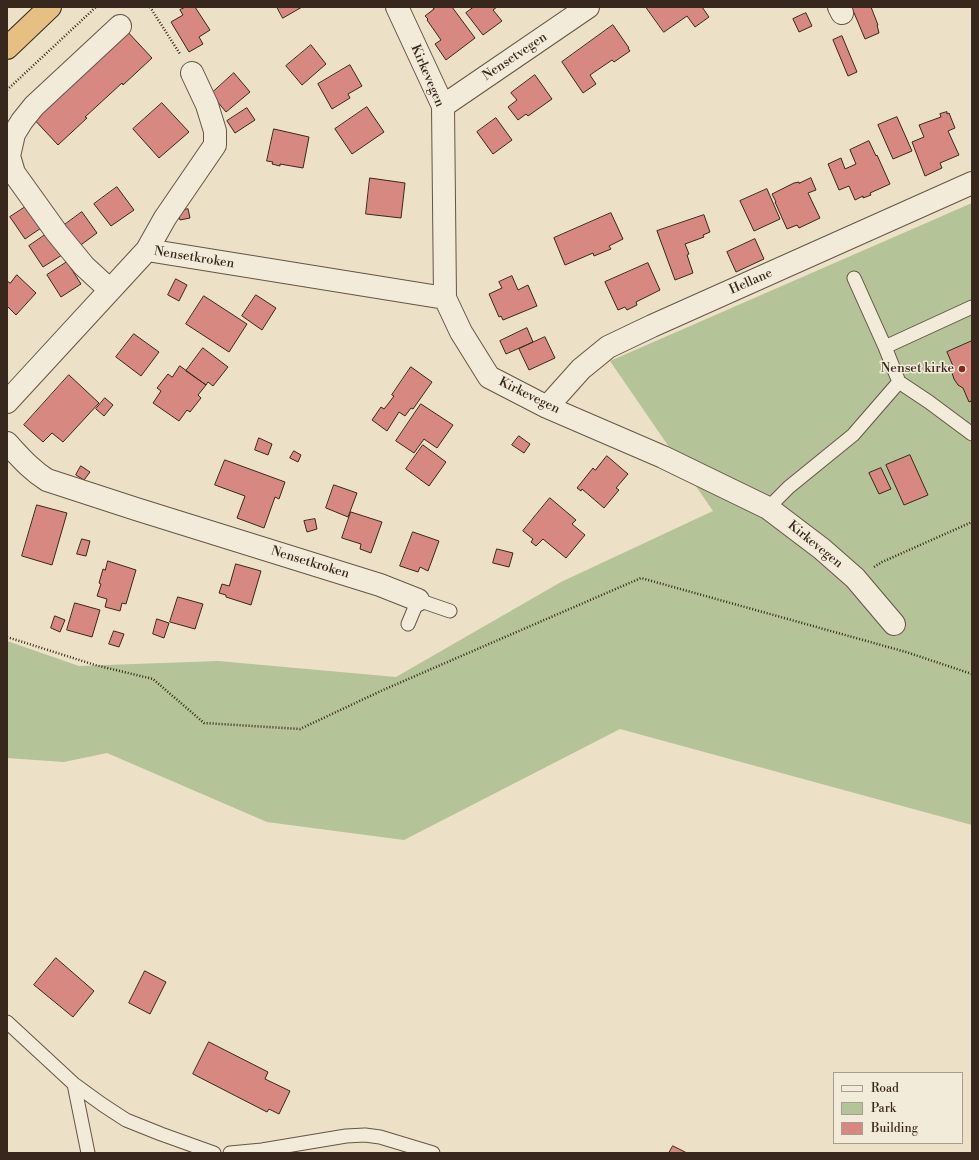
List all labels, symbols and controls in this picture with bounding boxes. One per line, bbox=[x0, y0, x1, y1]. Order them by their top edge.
street label: Nensetvegen bbox=[480, 30, 550, 84]
street label: Kirkevegen bbox=[407, 43, 447, 109]
street label: Nensetkroken bbox=[153, 244, 235, 272]
street label: Hellane bbox=[727, 266, 775, 298]
place label: Nenset kirke bbox=[881, 361, 954, 377]
marker: Nenset kirke bbox=[957, 364, 967, 374]
street label: Kirkevegen bbox=[496, 374, 562, 418]
street label: Kirkevegen bbox=[784, 518, 846, 572]
street label: Nensetkroken bbox=[269, 544, 351, 582]
legend bbox=[833, 1072, 963, 1144]
text: Road bbox=[871, 1081, 899, 1096]
text: Park bbox=[871, 1101, 896, 1116]
text: Building bbox=[871, 1121, 918, 1136]

